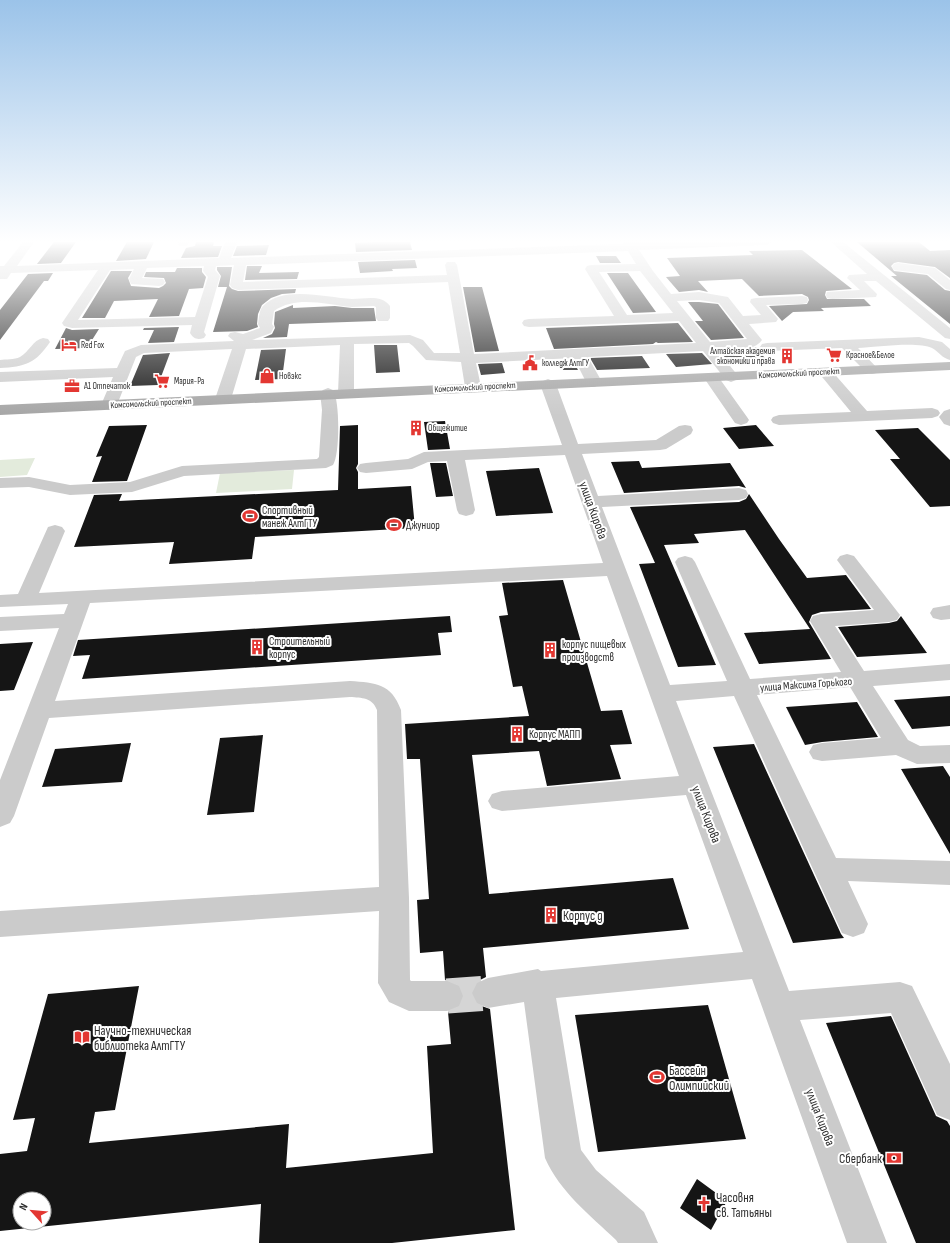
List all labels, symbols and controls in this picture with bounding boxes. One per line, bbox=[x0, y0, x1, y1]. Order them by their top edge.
hotel icon: Red Fox bbox=[60, 336, 78, 354]
place label: Red Fox bbox=[81, 340, 105, 351]
place label: Алтайская академия экономики и права bbox=[709, 346, 775, 367]
supermarket icon: Красное&Белое bbox=[825, 346, 843, 364]
building icon: Алтайская академия экономики и права bbox=[778, 347, 796, 365]
place label: Красное&Белое bbox=[846, 350, 895, 361]
public building icon: колледж АлтГУ bbox=[521, 354, 539, 372]
place label: колледж АлтГУ bbox=[542, 358, 589, 369]
street label: Комсомольский проспект bbox=[758, 366, 840, 381]
shop icon: Новэкс bbox=[258, 367, 276, 385]
place label: Новэкс bbox=[279, 371, 302, 382]
supermarket icon: Мария-Ра bbox=[153, 372, 171, 390]
place label: Мария-Ра bbox=[174, 376, 204, 387]
office icon: А1 Отпечаток bbox=[63, 377, 81, 395]
street label: Комсомольский проспект bbox=[434, 380, 516, 395]
place label: А1 Отпечаток bbox=[83, 381, 131, 392]
street label: Комсомольский проспект bbox=[110, 396, 192, 411]
building icon: Общежитие bbox=[407, 419, 425, 437]
place label: Общежитие bbox=[428, 423, 468, 434]
street label: улица Кирова bbox=[575, 479, 611, 541]
place label: Спортивный манеж АлтГТУ bbox=[262, 504, 318, 530]
sports icon: Спортивный манеж АлтГТУ bbox=[241, 507, 259, 525]
sports icon: Джуниор bbox=[385, 516, 403, 534]
place label: Джуниор bbox=[406, 519, 440, 532]
place label: Строительный корпус bbox=[269, 635, 331, 661]
building icon: Строительный корпус bbox=[248, 638, 266, 656]
place label: корпус пищевых производств bbox=[562, 638, 626, 664]
building icon: корпус пищевых производств bbox=[541, 641, 559, 659]
street label: улица Максима Горького bbox=[760, 675, 853, 694]
building icon: Корпус МАПП bbox=[508, 725, 526, 743]
place label: Корпус МАПП bbox=[529, 728, 580, 741]
street label: улица Кирова bbox=[688, 784, 724, 845]
building icon: Корпус д bbox=[542, 906, 560, 924]
place label: Корпус д bbox=[563, 908, 603, 924]
place label: Научно-техническая библиотека АлтГТУ bbox=[94, 1023, 191, 1054]
library icon: Научно-техническая библиотека АлтГТУ bbox=[73, 1028, 91, 1046]
place label: Бассейн Олимпийский bbox=[669, 1063, 729, 1094]
sports icon: Бассейн Олимпийский bbox=[648, 1068, 666, 1086]
street label: улица Кирова bbox=[802, 1087, 838, 1148]
bank icon: Сбербанк bbox=[885, 1149, 903, 1167]
place label: Сбербанк bbox=[839, 1151, 882, 1167]
place label: Часовня св. Татьяны bbox=[716, 1190, 772, 1221]
north arrow bbox=[12, 1191, 52, 1231]
church icon: Часовня св. Татьяны bbox=[695, 1195, 713, 1213]
text: N bbox=[16, 1201, 31, 1212]

